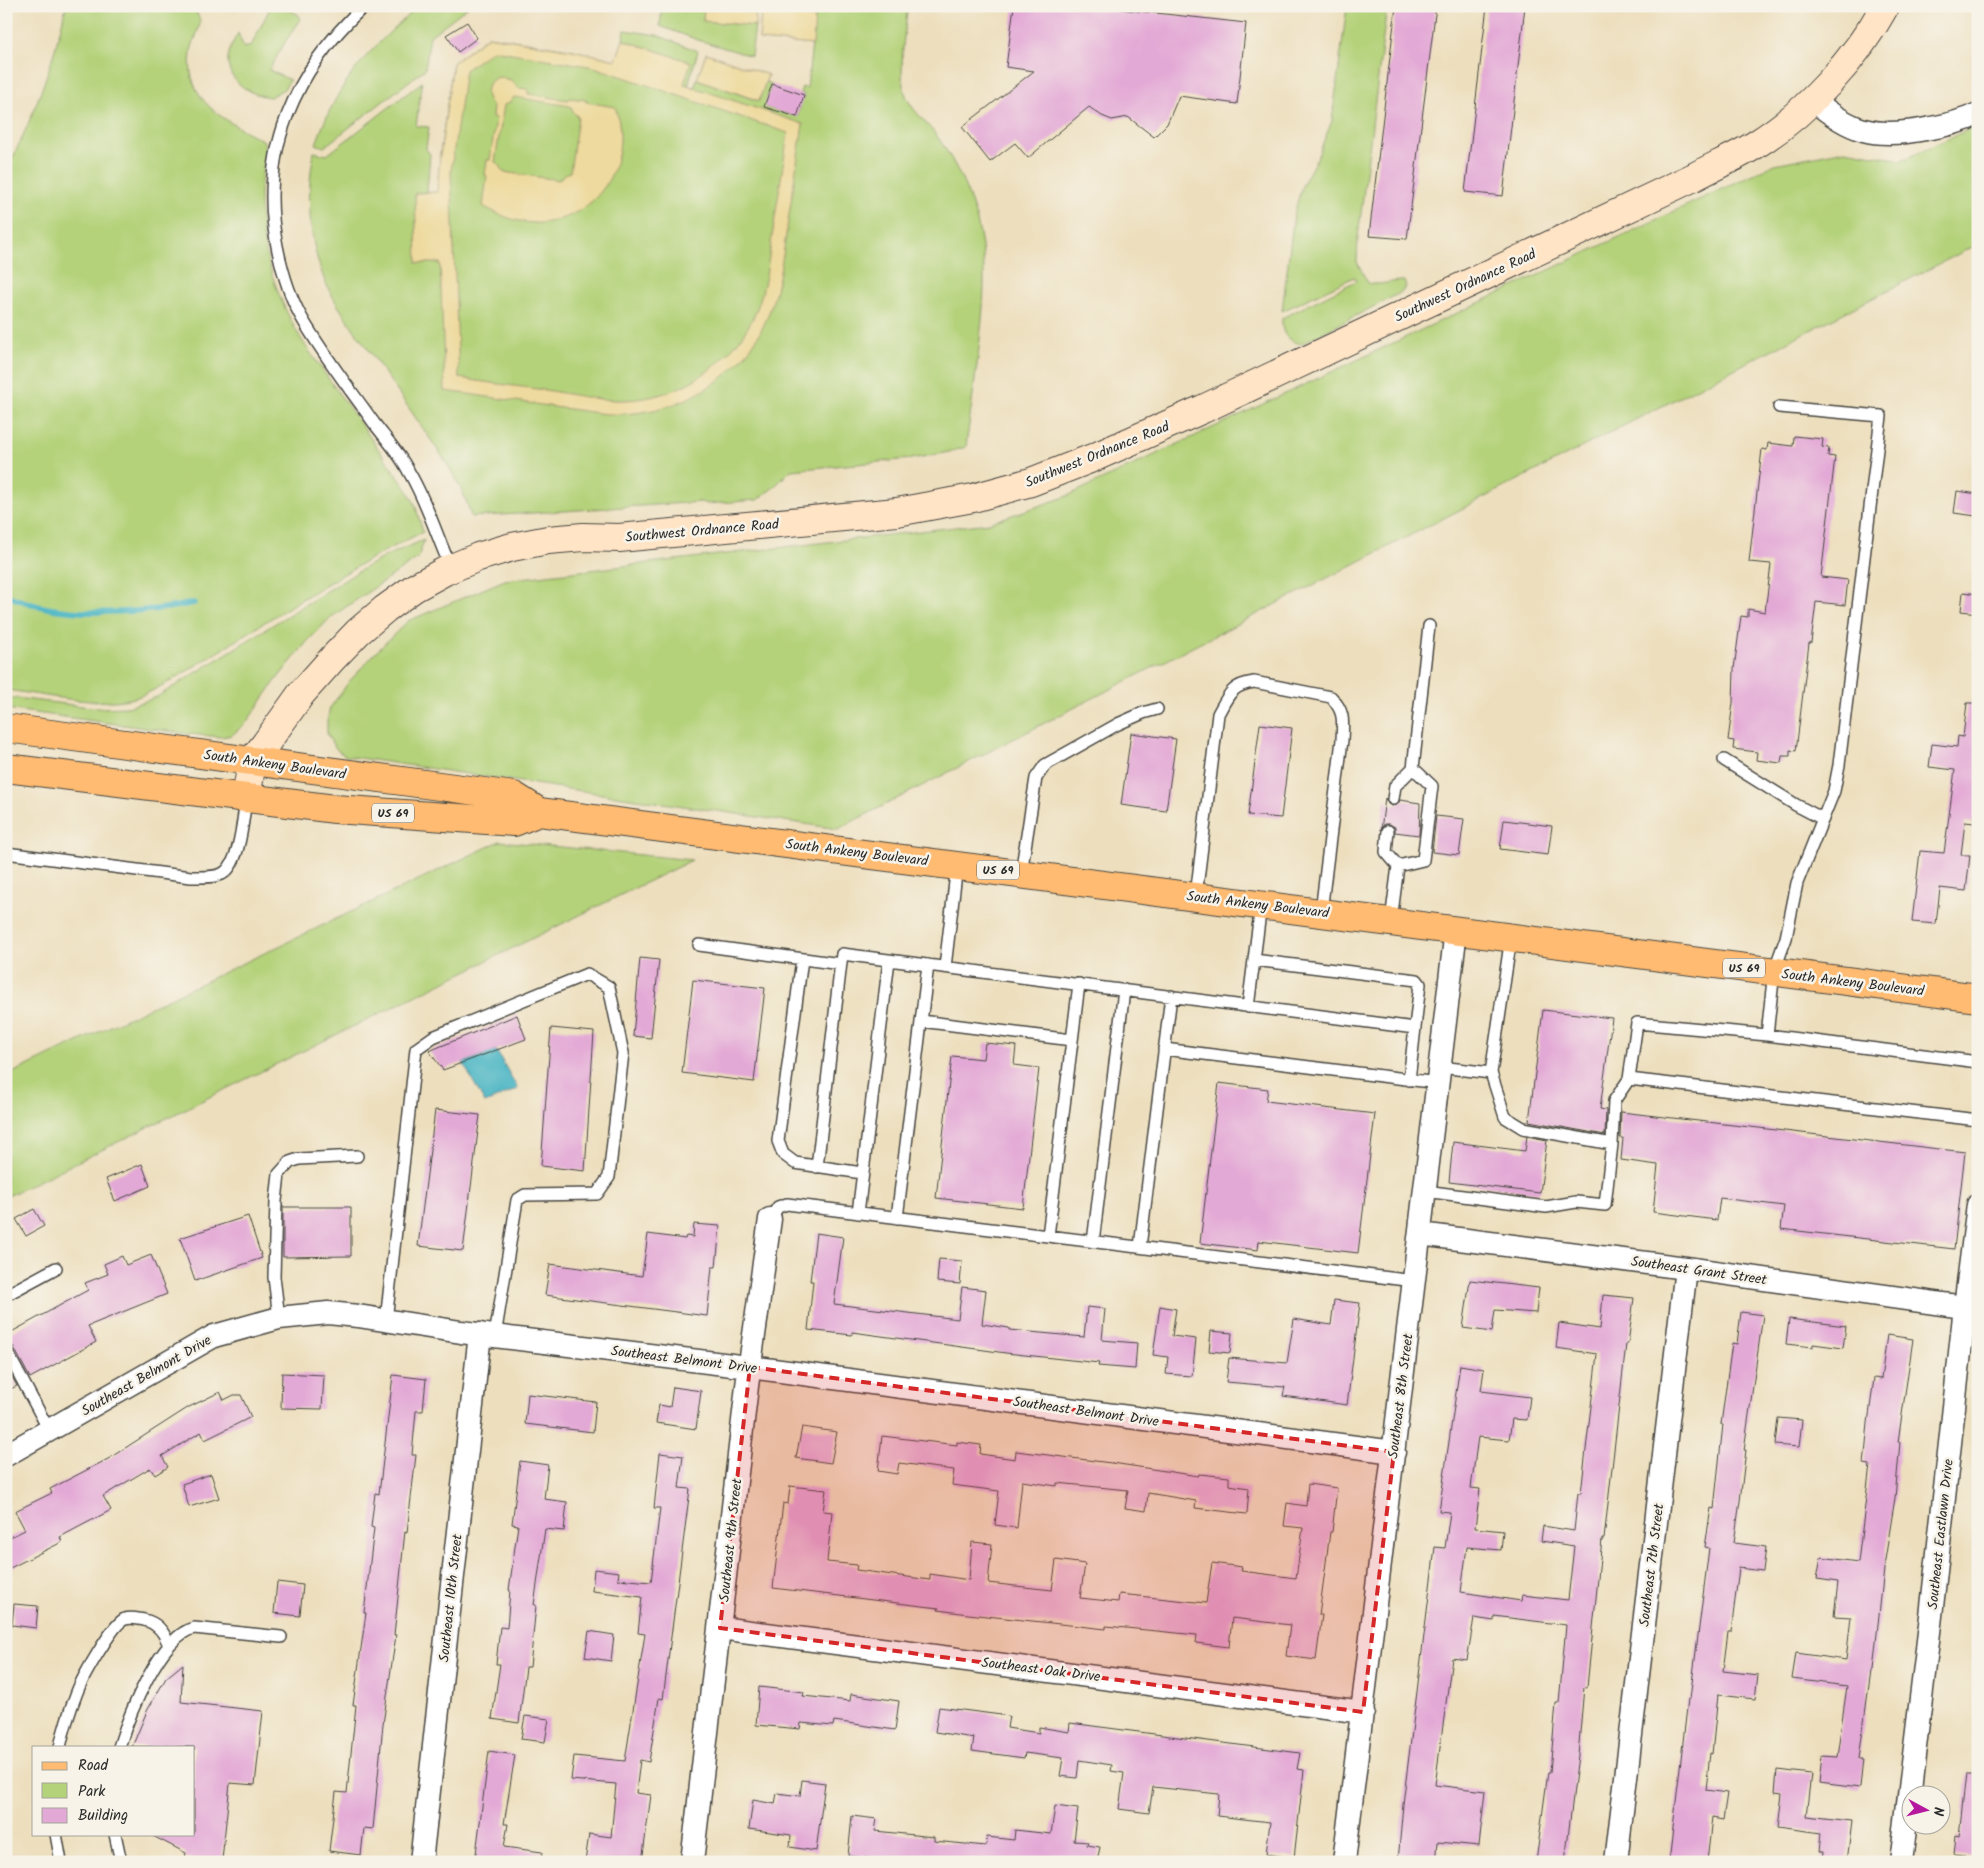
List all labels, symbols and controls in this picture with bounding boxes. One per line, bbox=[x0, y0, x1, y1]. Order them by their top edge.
street label: Southwest Ordnance Road bbox=[1391, 243, 1541, 328]
street label: Southwest Ordnance Road bbox=[1022, 415, 1174, 494]
street label: Southwest Ordnance Road bbox=[624, 513, 781, 549]
street label: South Ankeny Boulevard bbox=[202, 744, 348, 786]
road number: US 69 bbox=[372, 804, 414, 822]
street label: South Ankeny Boulevard bbox=[784, 833, 930, 873]
road number: US 69 bbox=[977, 860, 1019, 880]
street label: South Ankeny Boulevard bbox=[1185, 885, 1331, 925]
road number: US 69 bbox=[1723, 958, 1765, 978]
street label: South Ankeny Boulevard bbox=[1780, 963, 1926, 1003]
street label: Southeast Grant Street bbox=[1629, 1251, 1769, 1292]
street label: Southeast Belmont Drive bbox=[77, 1329, 216, 1422]
street label: Southeast 8th Street bbox=[1382, 1332, 1420, 1460]
street label: Southeast Belmont Drive bbox=[610, 1340, 759, 1380]
street label: Southeast Belmont Drive bbox=[1011, 1391, 1161, 1433]
street label: Southeast Eastlawn Drive bbox=[1922, 1457, 1960, 1610]
street label: Southeast 9th Street bbox=[714, 1477, 748, 1603]
street label: Southeast 7th Street bbox=[1634, 1502, 1671, 1628]
street label: Southeast 10th Street bbox=[433, 1532, 469, 1663]
street label: Southeast Oak Drive bbox=[980, 1652, 1102, 1688]
legend bbox=[32, 1746, 195, 1836]
text: Road bbox=[78, 1754, 109, 1778]
text: Park bbox=[78, 1780, 106, 1804]
north arrow bbox=[1902, 1786, 1952, 1836]
text: Building bbox=[78, 1804, 128, 1828]
text: N bbox=[1926, 1806, 1949, 1817]

